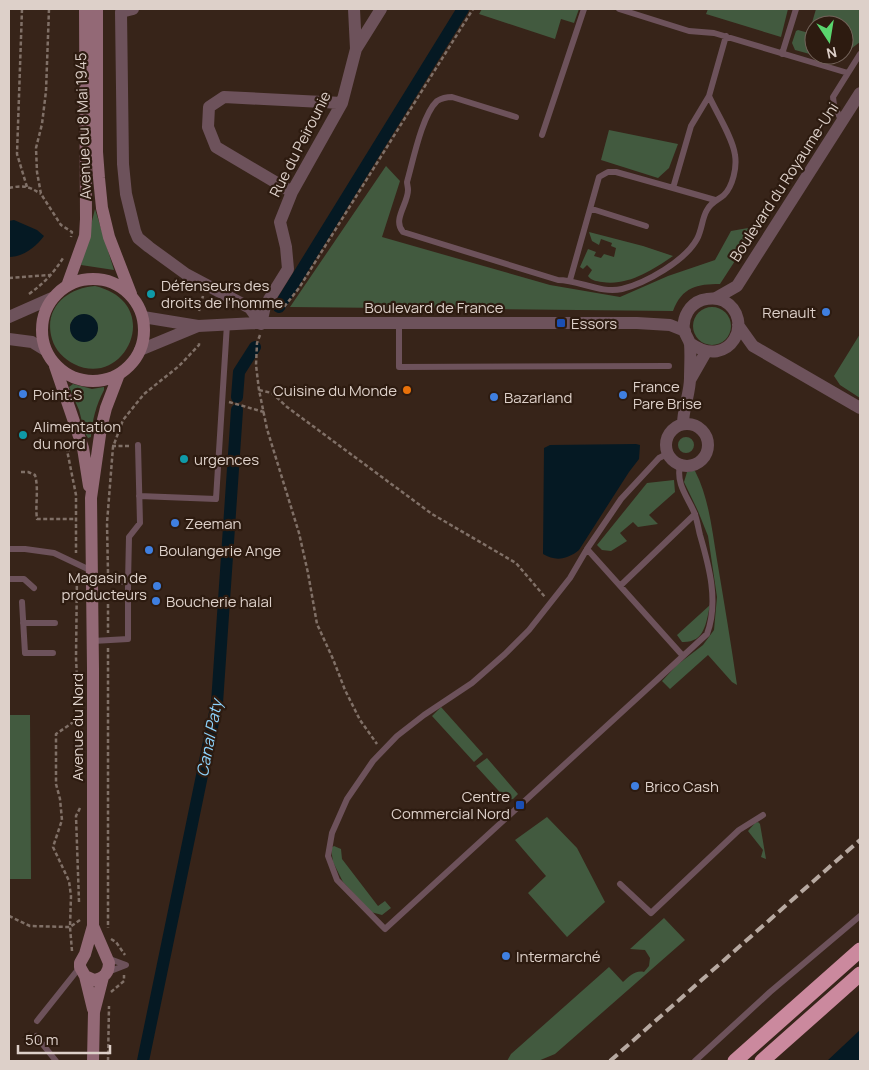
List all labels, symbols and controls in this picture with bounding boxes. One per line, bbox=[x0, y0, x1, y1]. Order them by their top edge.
north arrow bbox=[804, 15, 854, 65]
text: N bbox=[825, 43, 839, 64]
street label: Avenue du 8 Mai 1945 bbox=[70, 52, 96, 200]
street label: Rue du Peirounie bbox=[264, 87, 336, 201]
street label: Boulevard du Royaume-Uni bbox=[725, 98, 843, 266]
place label: Défenseurs des droits de l'homme bbox=[161, 275, 283, 313]
marker: Défenseurs des droits de l'homme bbox=[145, 288, 157, 300]
street label: Boulevard de France bbox=[365, 297, 504, 318]
place label: Renault bbox=[762, 302, 816, 323]
marker: Renault bbox=[820, 306, 832, 318]
place label: Essors bbox=[571, 313, 617, 334]
marker: Essors bbox=[555, 317, 567, 329]
place label: France Pare Brise bbox=[633, 376, 702, 414]
place label: Cuisine du Monde bbox=[273, 380, 397, 401]
place label: Point.S bbox=[33, 384, 82, 405]
marker: Cuisine du Monde bbox=[401, 384, 413, 396]
place label: Bazarland bbox=[504, 387, 572, 408]
marker: Point.S bbox=[17, 388, 29, 400]
marker: France Pare Brise bbox=[617, 389, 629, 401]
marker: Bazarland bbox=[488, 391, 500, 403]
place label: Alimentation du nord bbox=[33, 416, 121, 454]
marker: Alimentation du nord bbox=[17, 429, 29, 441]
place label: urgences bbox=[194, 449, 259, 470]
marker: urgences bbox=[178, 453, 190, 465]
place label: Zeeman bbox=[185, 513, 242, 534]
marker: Zeeman bbox=[169, 517, 181, 529]
place label: Boulangerie Ange bbox=[159, 540, 281, 561]
marker: Boulangerie Ange bbox=[143, 544, 155, 556]
place label: Magasin de producteurs bbox=[62, 567, 147, 605]
marker: Magasin de producteurs bbox=[151, 580, 163, 592]
place label: Boucherie halal bbox=[166, 591, 272, 612]
marker: Boucherie halal bbox=[150, 595, 162, 607]
street label: Avenue du Nord bbox=[67, 673, 88, 781]
water label: Canal Paty bbox=[191, 695, 228, 779]
place label: Brico Cash bbox=[645, 776, 719, 797]
marker: Brico Cash bbox=[629, 780, 641, 792]
place label: Centre Commercial Nord bbox=[391, 786, 510, 824]
marker: Centre Commercial Nord bbox=[514, 799, 526, 811]
place label: Intermarché bbox=[516, 946, 601, 967]
marker: Intermarché bbox=[500, 950, 512, 962]
scale bar bbox=[18, 1022, 110, 1054]
text: 50 m bbox=[25, 1029, 59, 1050]

